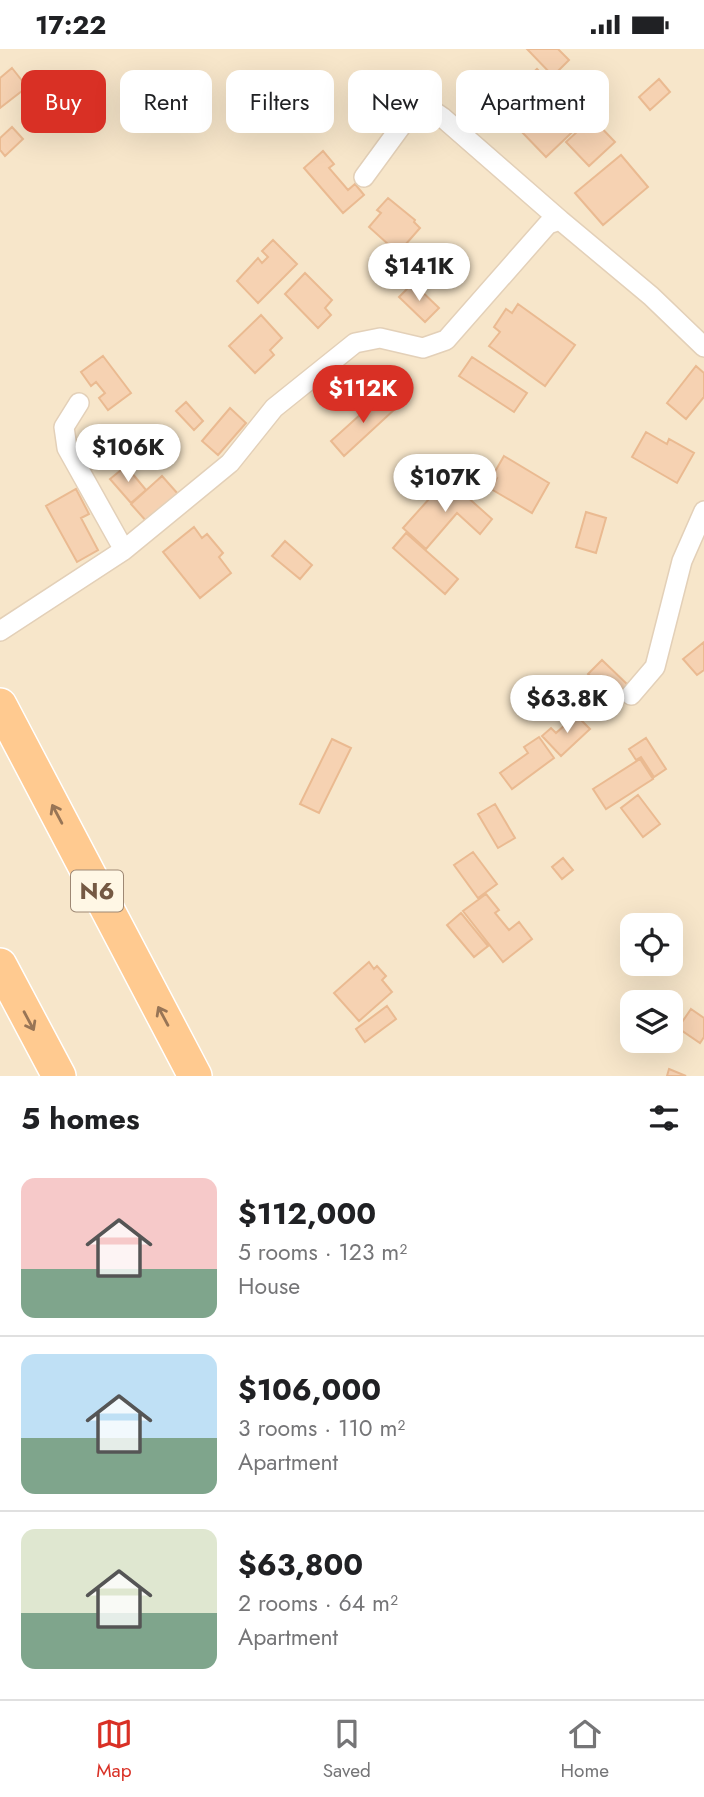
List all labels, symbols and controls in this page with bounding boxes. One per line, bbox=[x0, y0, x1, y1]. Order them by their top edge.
text: 17:22 bbox=[35, 6, 106, 44]
chip: Buy bbox=[21, 70, 106, 133]
chip: Rent bbox=[120, 70, 212, 133]
chip: Filters bbox=[226, 70, 334, 133]
chip: New bbox=[348, 70, 442, 133]
chip: Apartment bbox=[456, 70, 609, 133]
pin: $141K bbox=[370, 243, 468, 303]
text: $141K bbox=[384, 249, 454, 283]
pin: $112K bbox=[314, 365, 412, 425]
text: $112K bbox=[329, 371, 397, 405]
pin: $106K bbox=[79, 425, 177, 484]
text: $106K bbox=[92, 430, 164, 464]
pin: $107K bbox=[396, 455, 494, 514]
text: $107K bbox=[409, 460, 481, 494]
pin: $63.8K bbox=[510, 675, 624, 735]
text: $63.8K bbox=[526, 681, 608, 715]
one-way arrow bbox=[50, 804, 63, 825]
road number: N6 bbox=[71, 871, 123, 911]
map controls bbox=[620, 913, 683, 1053]
button: locate bbox=[620, 913, 683, 976]
button: layers bbox=[620, 990, 683, 1053]
one-way arrow bbox=[156, 1006, 170, 1026]
one-way arrow bbox=[23, 1010, 37, 1030]
text: 5 homes bbox=[21, 1097, 140, 1140]
icon: filters bbox=[645, 1099, 683, 1137]
text: $112,000 bbox=[238, 1192, 376, 1235]
icon: home bbox=[77, 1206, 161, 1290]
text: 5 rooms · 123 m² bbox=[238, 1235, 407, 1269]
text: House bbox=[238, 1269, 300, 1303]
text: $106,000 bbox=[238, 1368, 381, 1411]
icon: home bbox=[77, 1382, 161, 1466]
text: 3 rooms · 110 m² bbox=[238, 1411, 405, 1445]
text: Apartment bbox=[238, 1445, 338, 1479]
text: $63,800 bbox=[238, 1543, 363, 1586]
icon: home bbox=[77, 1557, 161, 1641]
text: 2 rooms · 64 m² bbox=[238, 1586, 398, 1620]
text: Apartment bbox=[238, 1620, 338, 1654]
tab: Map bbox=[95, 1715, 133, 1784]
tab: Saved bbox=[323, 1715, 371, 1784]
tab: Home bbox=[561, 1715, 609, 1784]

